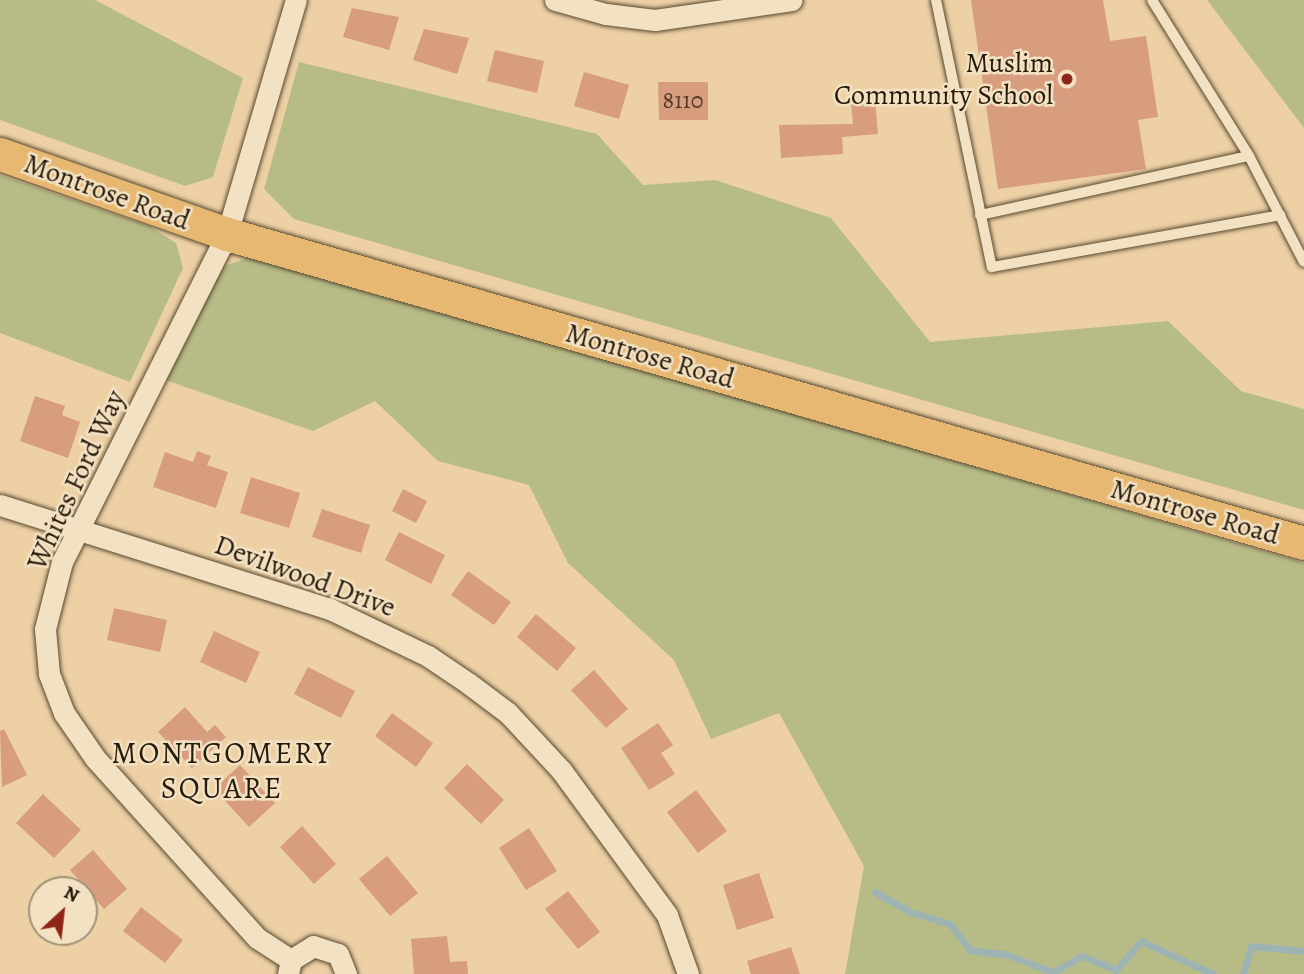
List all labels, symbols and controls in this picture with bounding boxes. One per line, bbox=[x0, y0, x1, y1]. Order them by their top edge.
place label: Muslim Community School bbox=[834, 46, 1053, 112]
marker: Muslim Community School bbox=[1059, 71, 1075, 87]
house number: 8110 bbox=[663, 87, 703, 115]
street label: Montrose Road bbox=[20, 147, 194, 237]
street label: Montrose Road bbox=[562, 316, 738, 396]
street label: Whites Ford Way bbox=[20, 385, 132, 575]
street label: Montrose Road bbox=[1107, 472, 1283, 552]
street label: Devilwood Drive bbox=[210, 528, 400, 624]
district label: MONTGOMERY SQUARE bbox=[113, 735, 331, 806]
north arrow bbox=[28, 876, 98, 946]
text: N bbox=[60, 879, 84, 909]

